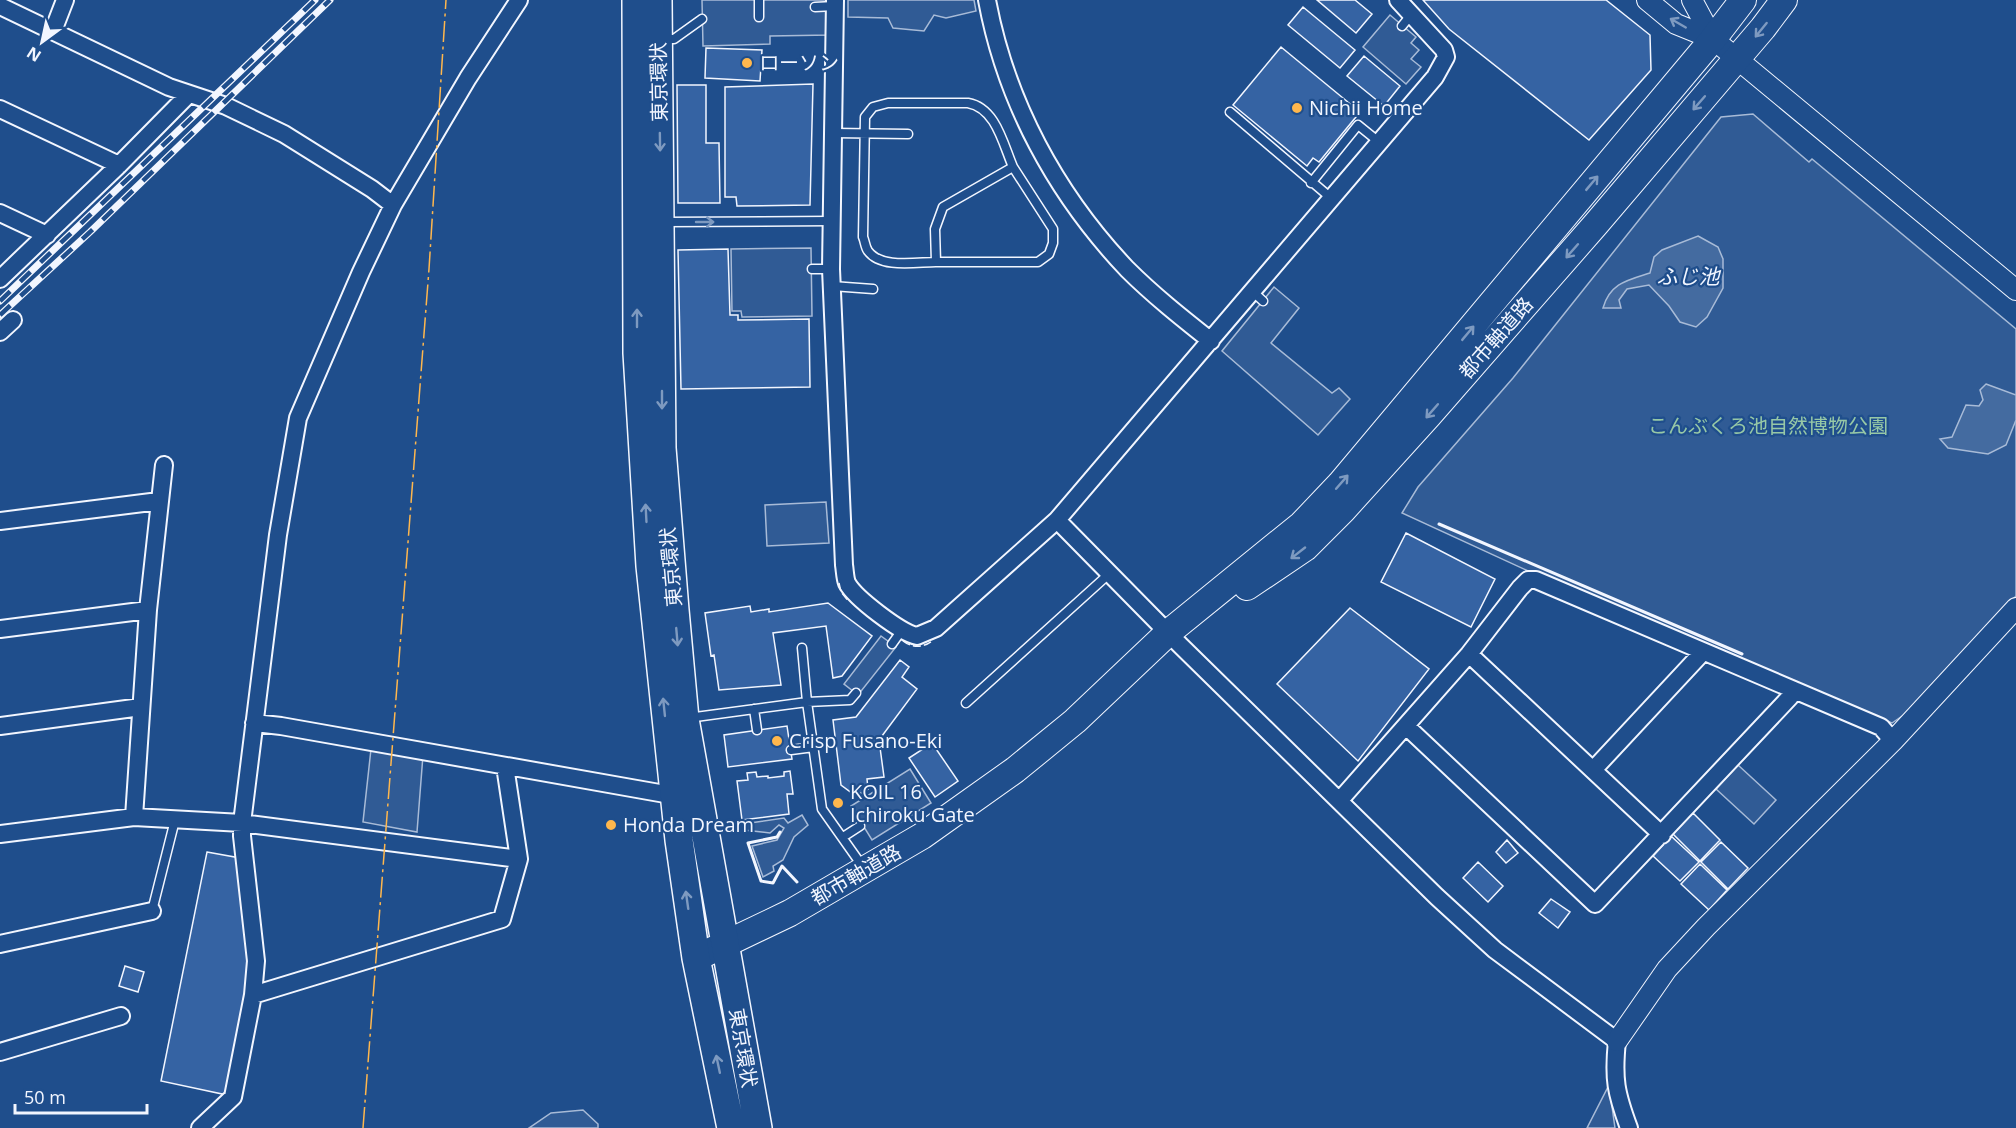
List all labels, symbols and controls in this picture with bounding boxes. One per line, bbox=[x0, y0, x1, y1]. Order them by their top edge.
north arrow bbox=[12, 12, 72, 72]
one-way arrow bbox=[1670, 17, 1687, 29]
one-way arrow bbox=[1755, 22, 1768, 38]
text: N bbox=[22, 42, 45, 67]
street label: 東京環状 bbox=[644, 42, 673, 122]
place label: ローソン bbox=[759, 49, 839, 76]
marker: ローソン bbox=[740, 56, 754, 70]
place label: Nichii Home bbox=[1309, 94, 1423, 121]
one-way arrow bbox=[1693, 95, 1706, 111]
marker: Nichii Home bbox=[1290, 101, 1304, 115]
one-way arrow bbox=[654, 132, 665, 152]
one-way arrow bbox=[1586, 175, 1599, 191]
one-way arrow bbox=[694, 216, 714, 228]
one-way arrow bbox=[1566, 243, 1579, 259]
water label: ふじ池 bbox=[1657, 262, 1721, 290]
street label: 都市軸道路 bbox=[1453, 291, 1539, 384]
one-way arrow bbox=[631, 308, 643, 328]
one-way arrow bbox=[1461, 326, 1475, 341]
one-way arrow bbox=[656, 390, 667, 410]
one-way arrow bbox=[1425, 403, 1439, 418]
park label: こんぶくろ池自然博物公園 bbox=[1648, 412, 1888, 439]
one-way arrow bbox=[1335, 474, 1349, 489]
one-way arrow bbox=[641, 503, 652, 523]
street label: 東京環状 bbox=[654, 526, 687, 608]
one-way arrow bbox=[1291, 546, 1307, 559]
one-way arrow bbox=[672, 626, 683, 646]
one-way arrow bbox=[658, 697, 669, 717]
place label: Crisp Fusano-Eki bbox=[789, 727, 942, 754]
marker: Crisp Fusano-Eki bbox=[770, 734, 784, 748]
place label: KOIL 16 Ichiroku Gate bbox=[850, 778, 975, 828]
marker: KOIL 16 Ichiroku Gate bbox=[831, 796, 845, 810]
place label: Honda Dream bbox=[623, 811, 754, 838]
marker: Honda Dream bbox=[604, 818, 618, 832]
street label: 都市軸道路 bbox=[806, 838, 906, 911]
one-way arrow bbox=[682, 891, 693, 911]
street label: 東京環状 bbox=[723, 1006, 764, 1090]
one-way arrow bbox=[711, 1054, 723, 1073]
scale bar bbox=[15, 1077, 147, 1115]
text: 50 m bbox=[24, 1085, 66, 1109]

